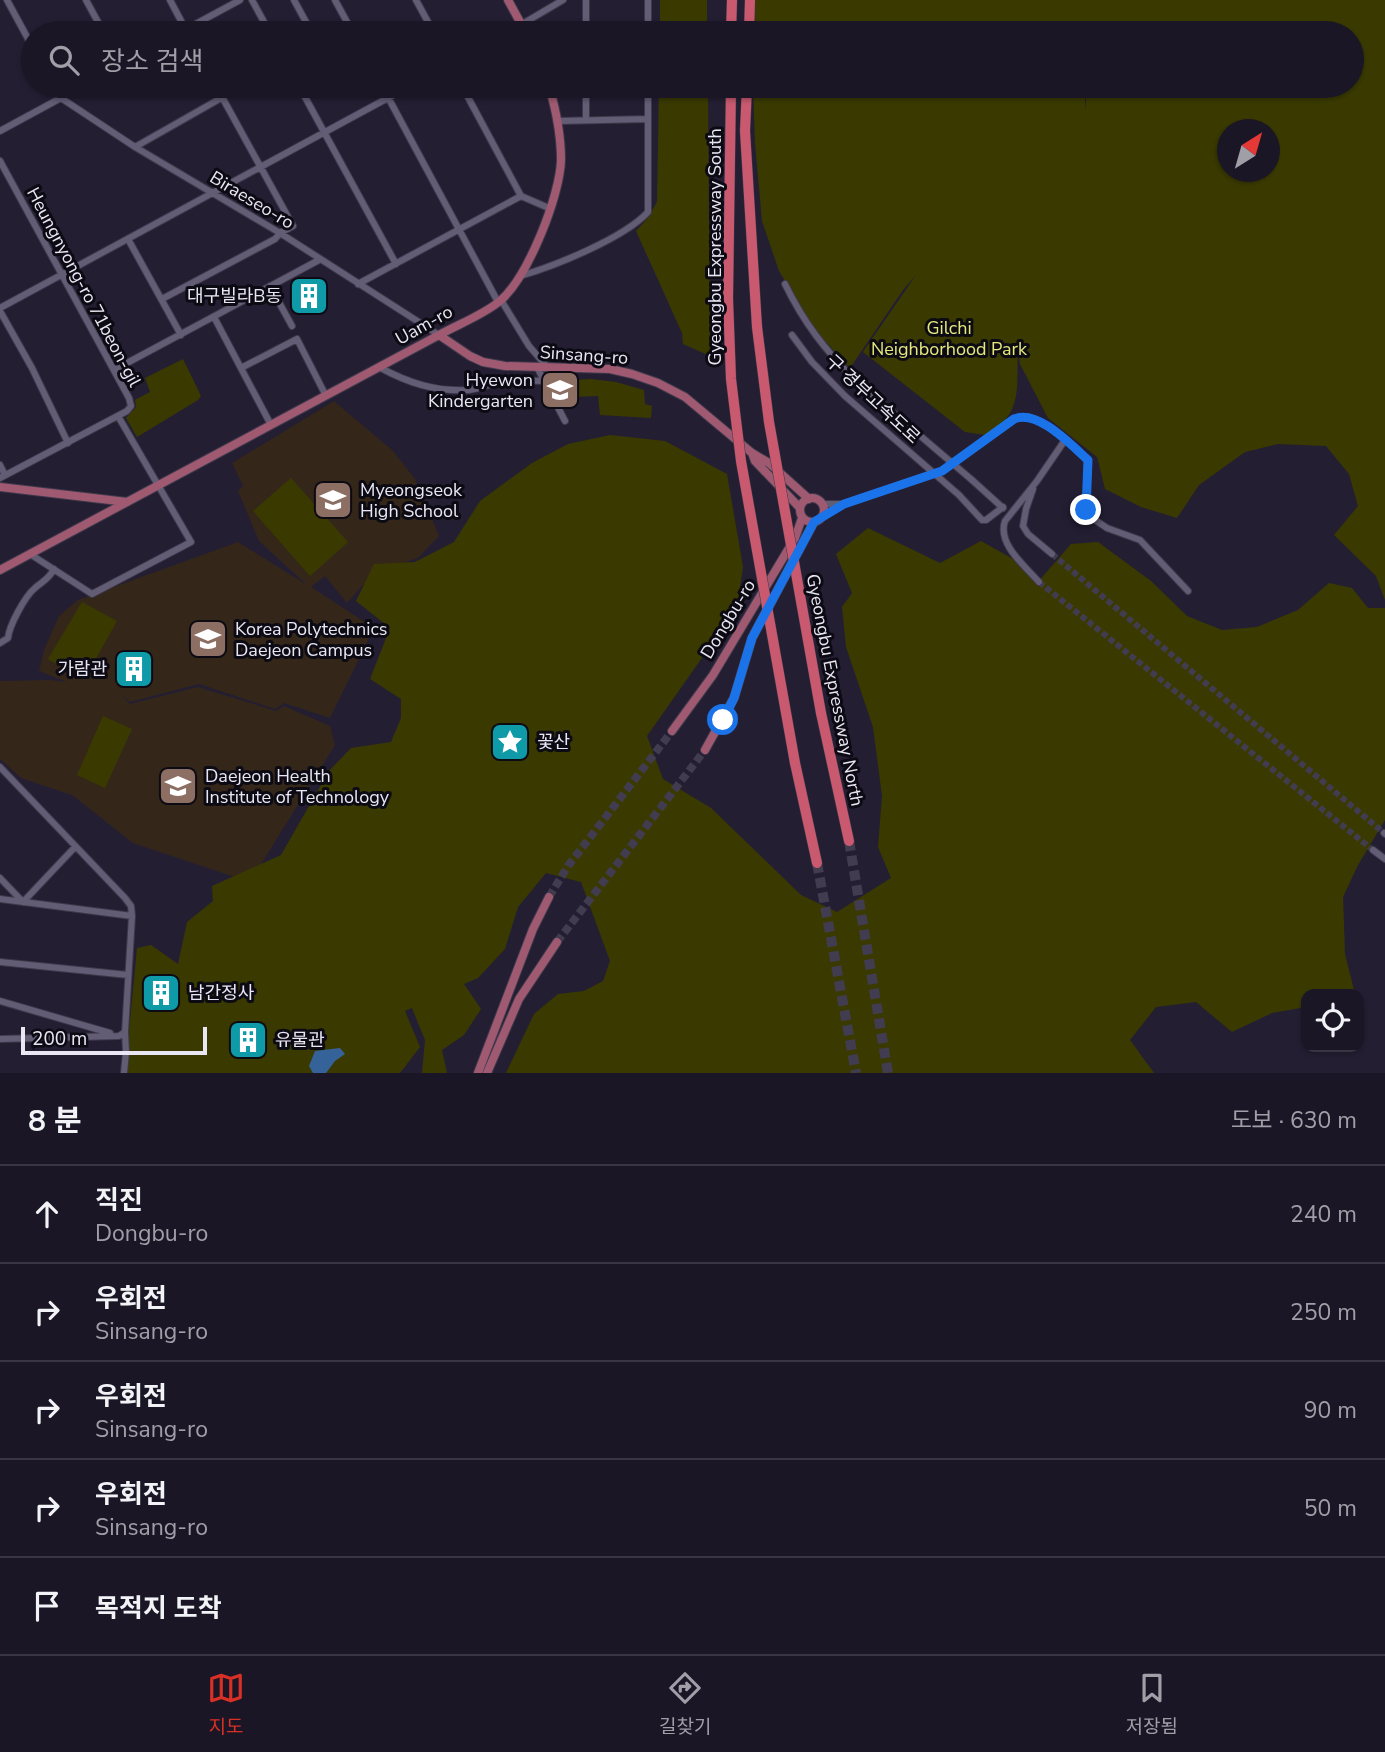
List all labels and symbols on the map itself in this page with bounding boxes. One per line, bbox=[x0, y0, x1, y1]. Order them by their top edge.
north arrow bbox=[1217, 119, 1280, 182]
street label: Gyeongbu Expressway South bbox=[703, 128, 727, 366]
street label: Biraeseo-ro bbox=[205, 165, 299, 235]
street label: Heungnyong-ro 71beon-gil bbox=[21, 183, 147, 392]
building icon: 대구빌라B동 bbox=[288, 275, 330, 317]
place label: 대구빌라B동 bbox=[187, 284, 282, 308]
street label: Uam-ro bbox=[391, 299, 457, 351]
park label: Gilchi Neighborhood Park bbox=[871, 316, 1028, 361]
street label: Sinsang-ro bbox=[539, 340, 629, 370]
street label: 구 경부고속도로 bbox=[821, 349, 925, 449]
place label: Hyewon Kindergarten bbox=[428, 368, 533, 413]
school or university icon: Hyewon Kindergarten bbox=[539, 369, 581, 411]
place label: Myeongseok High School bbox=[360, 478, 463, 523]
school or university icon: Myeongseok High School bbox=[312, 479, 354, 521]
route end bbox=[1070, 494, 1101, 525]
street label: Gyeongbu Expressway North bbox=[801, 572, 869, 808]
street label: Dongbu-ro bbox=[695, 575, 761, 663]
place label: Korea Polytechnics Daejeon Campus bbox=[235, 617, 387, 662]
school or university icon: Korea Polytechnics Daejeon Campus bbox=[187, 618, 229, 660]
building icon: 가람관 bbox=[113, 648, 155, 690]
place label: 가람관 bbox=[57, 657, 107, 681]
route start bbox=[707, 704, 738, 735]
place icon: 꽃산 bbox=[489, 721, 531, 763]
place label: 꽃산 bbox=[537, 730, 570, 754]
place label: Daejeon Health Institute of Technology bbox=[205, 764, 390, 809]
school or university icon: Daejeon Health Institute of Technology bbox=[157, 765, 199, 807]
building icon: 남간정사 bbox=[140, 972, 182, 1014]
place label: 남간정사 bbox=[188, 981, 255, 1005]
building icon: 유물관 bbox=[227, 1019, 269, 1061]
scale bar bbox=[21, 1024, 206, 1056]
place label: 유물관 bbox=[275, 1028, 325, 1052]

